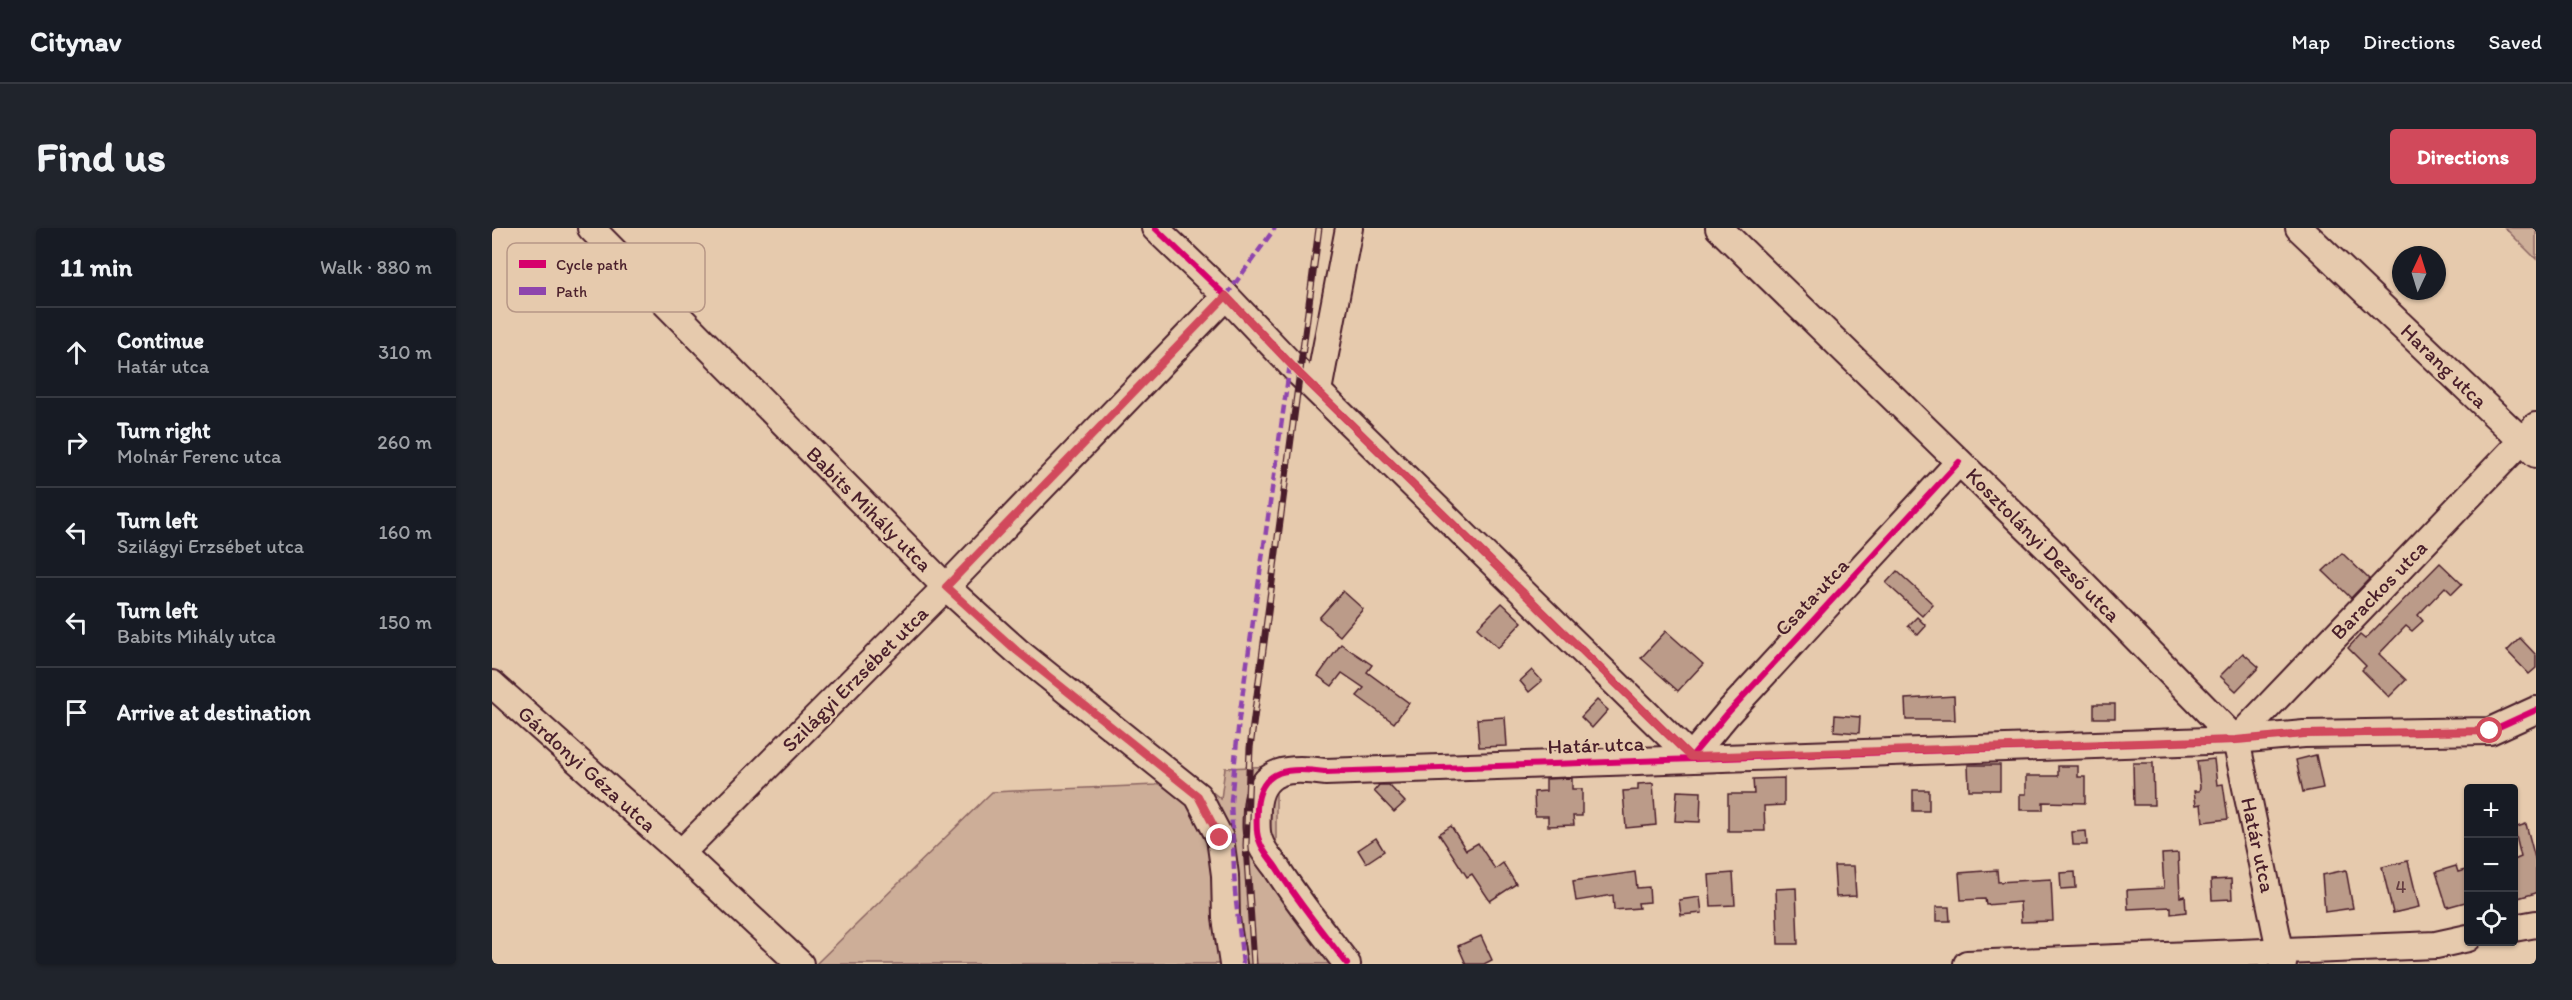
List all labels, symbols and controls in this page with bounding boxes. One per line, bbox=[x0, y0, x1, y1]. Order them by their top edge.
text: Citynav bbox=[30, 24, 121, 58]
text: Map bbox=[2292, 29, 2330, 54]
text: Directions bbox=[2363, 29, 2455, 54]
text: Saved bbox=[2488, 29, 2542, 54]
button: Directions bbox=[2390, 129, 2536, 184]
text: Find us bbox=[36, 131, 166, 182]
legend bbox=[507, 243, 705, 312]
north arrow bbox=[2392, 246, 2446, 300]
text: 11 min bbox=[60, 251, 132, 283]
text: Walk · 880 m bbox=[320, 255, 432, 279]
text: Cycle path bbox=[556, 255, 628, 274]
text: Path bbox=[556, 282, 587, 301]
street label: Harang utca bbox=[2396, 318, 2493, 413]
text: Continue bbox=[117, 327, 204, 354]
icon: ahead bbox=[60, 336, 93, 369]
text: 310 m bbox=[378, 340, 432, 364]
text: Határ utca bbox=[117, 354, 209, 378]
text: Turn right bbox=[117, 417, 211, 444]
icon: right bbox=[60, 426, 93, 459]
text: 260 m bbox=[377, 430, 432, 454]
street label: Babits Mihály utca bbox=[801, 441, 937, 577]
text: Molnár Ferenc utca bbox=[117, 444, 281, 468]
street label: Kosztolányi Dezső utca bbox=[1961, 462, 2126, 627]
text: Turn left bbox=[117, 507, 198, 534]
icon: left bbox=[60, 516, 93, 549]
text: 160 m bbox=[379, 520, 432, 544]
text: Szilágyi Erzsébet utca bbox=[117, 534, 304, 558]
street label: Barackos utca bbox=[2325, 535, 2432, 644]
street label: Csata utca bbox=[1769, 553, 1854, 641]
text: Turn left bbox=[117, 597, 198, 624]
street label: Szilágyi Erzsébet utca bbox=[776, 600, 933, 757]
icon: left bbox=[60, 606, 93, 639]
text: 150 m bbox=[379, 610, 432, 634]
text: Babits Mihály utca bbox=[117, 624, 276, 648]
icon: arrive bbox=[60, 696, 93, 729]
text: Arrive at destination bbox=[117, 699, 311, 726]
street label: Gárdonyi Géza utca bbox=[513, 700, 661, 837]
route start bbox=[2476, 717, 2502, 743]
street label: Határ utca bbox=[1547, 730, 1645, 759]
map controls bbox=[2464, 784, 2518, 946]
button: + bbox=[2464, 784, 2518, 838]
street label: Határ utca bbox=[2236, 795, 2281, 895]
route end bbox=[1206, 824, 1232, 850]
button: − bbox=[2464, 838, 2518, 892]
house number: 4 bbox=[2396, 876, 2407, 898]
button: locate bbox=[2464, 892, 2518, 946]

